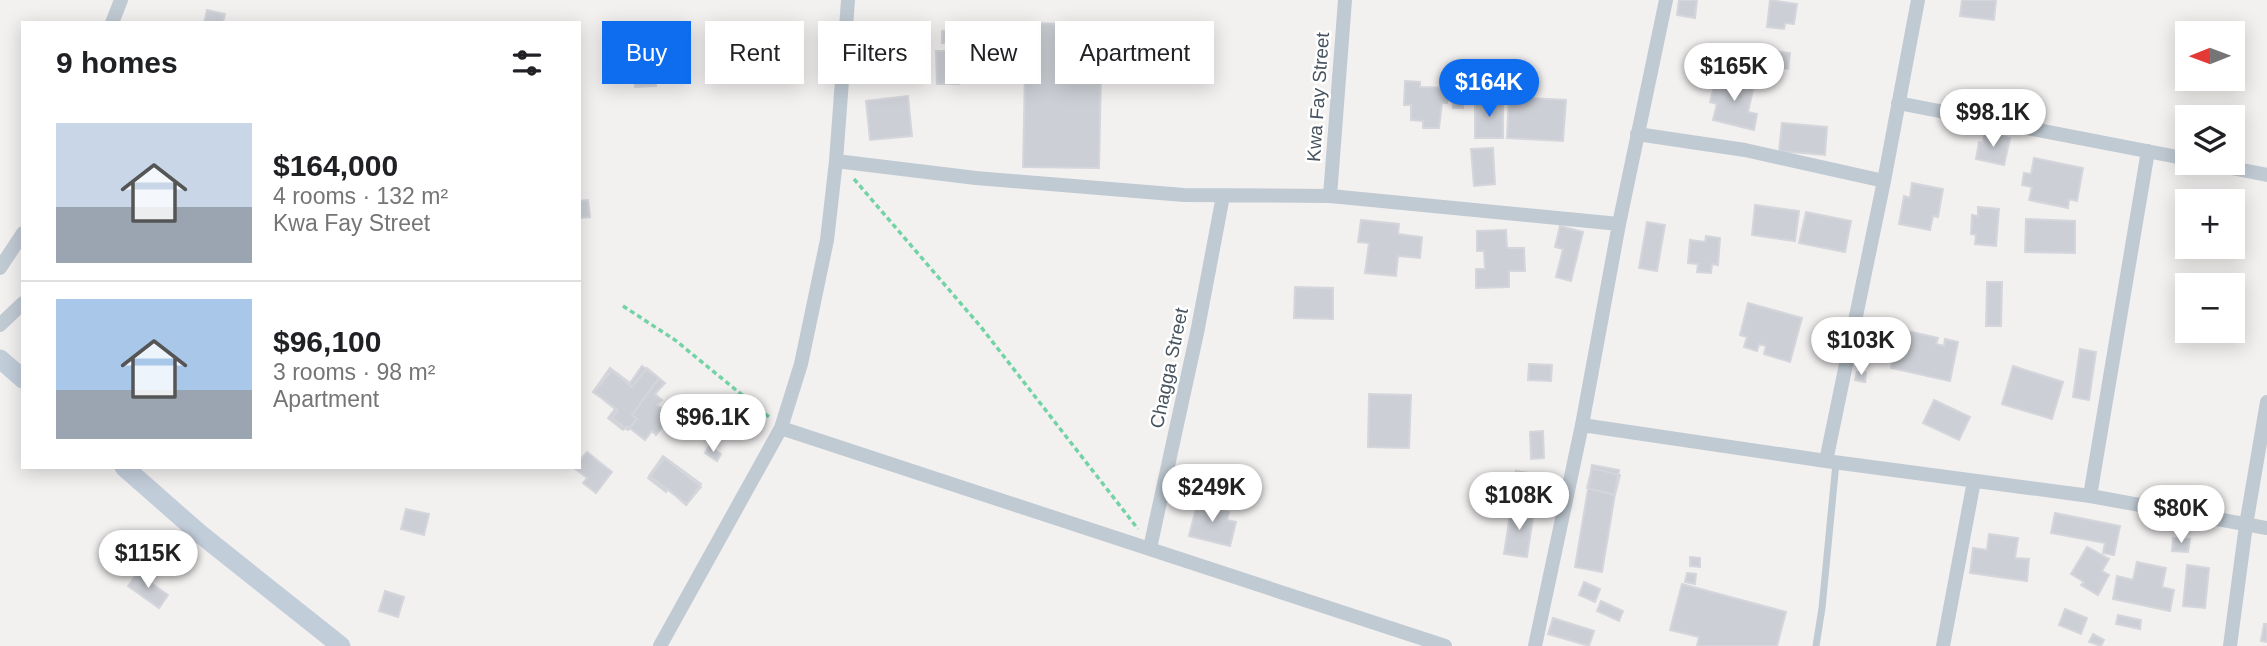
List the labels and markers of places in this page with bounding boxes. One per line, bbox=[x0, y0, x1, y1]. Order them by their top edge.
pin: $165K bbox=[1685, 43, 1783, 103]
pin: $164K bbox=[1440, 60, 1538, 119]
pin: $98.1K bbox=[1936, 90, 2050, 149]
pin: $103K bbox=[1812, 318, 1910, 377]
pin: $96.1K bbox=[656, 394, 770, 454]
pin: $249K bbox=[1163, 464, 1261, 524]
pin: $108K bbox=[1470, 472, 1568, 532]
pin: $80K bbox=[2140, 486, 2222, 545]
pin: $115K bbox=[99, 530, 197, 590]

